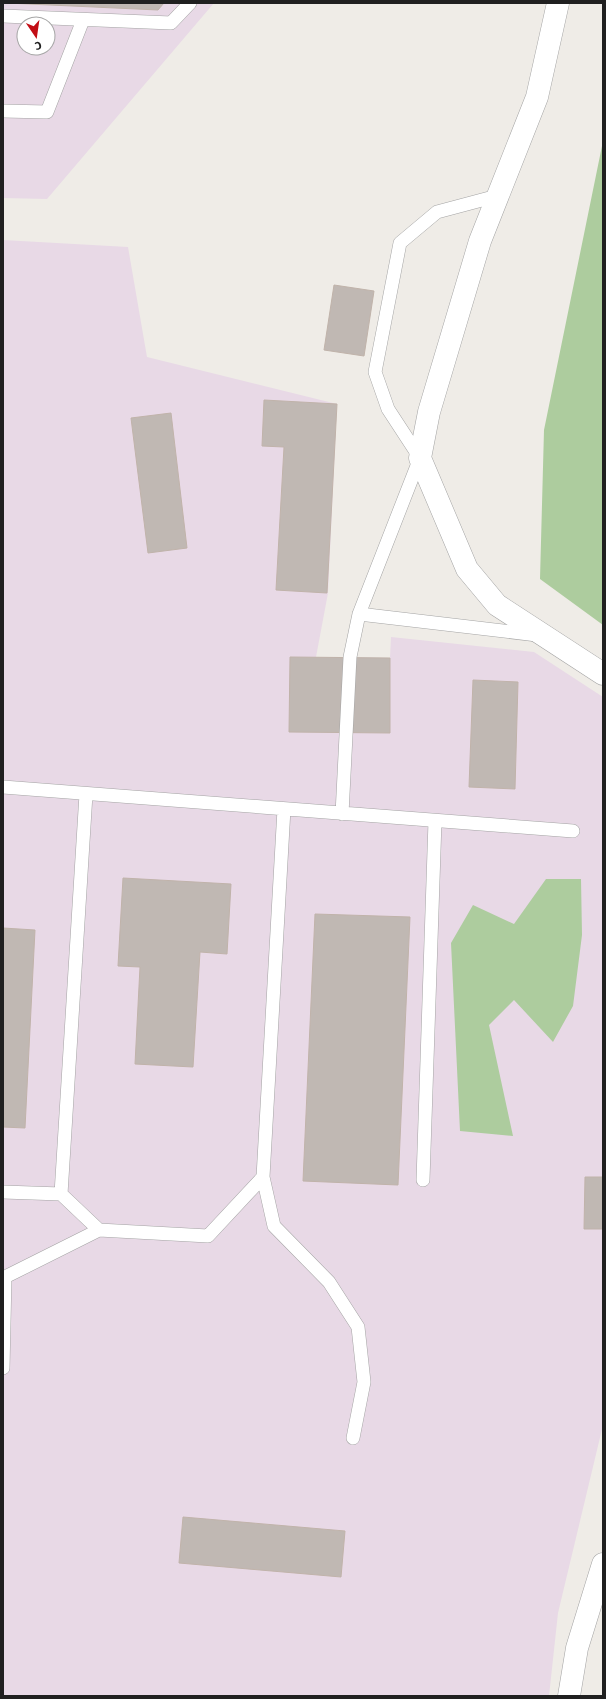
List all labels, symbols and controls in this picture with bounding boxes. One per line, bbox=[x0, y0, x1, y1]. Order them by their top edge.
north arrow bbox=[16, 16, 56, 56]
text: С bbox=[33, 38, 43, 52]

